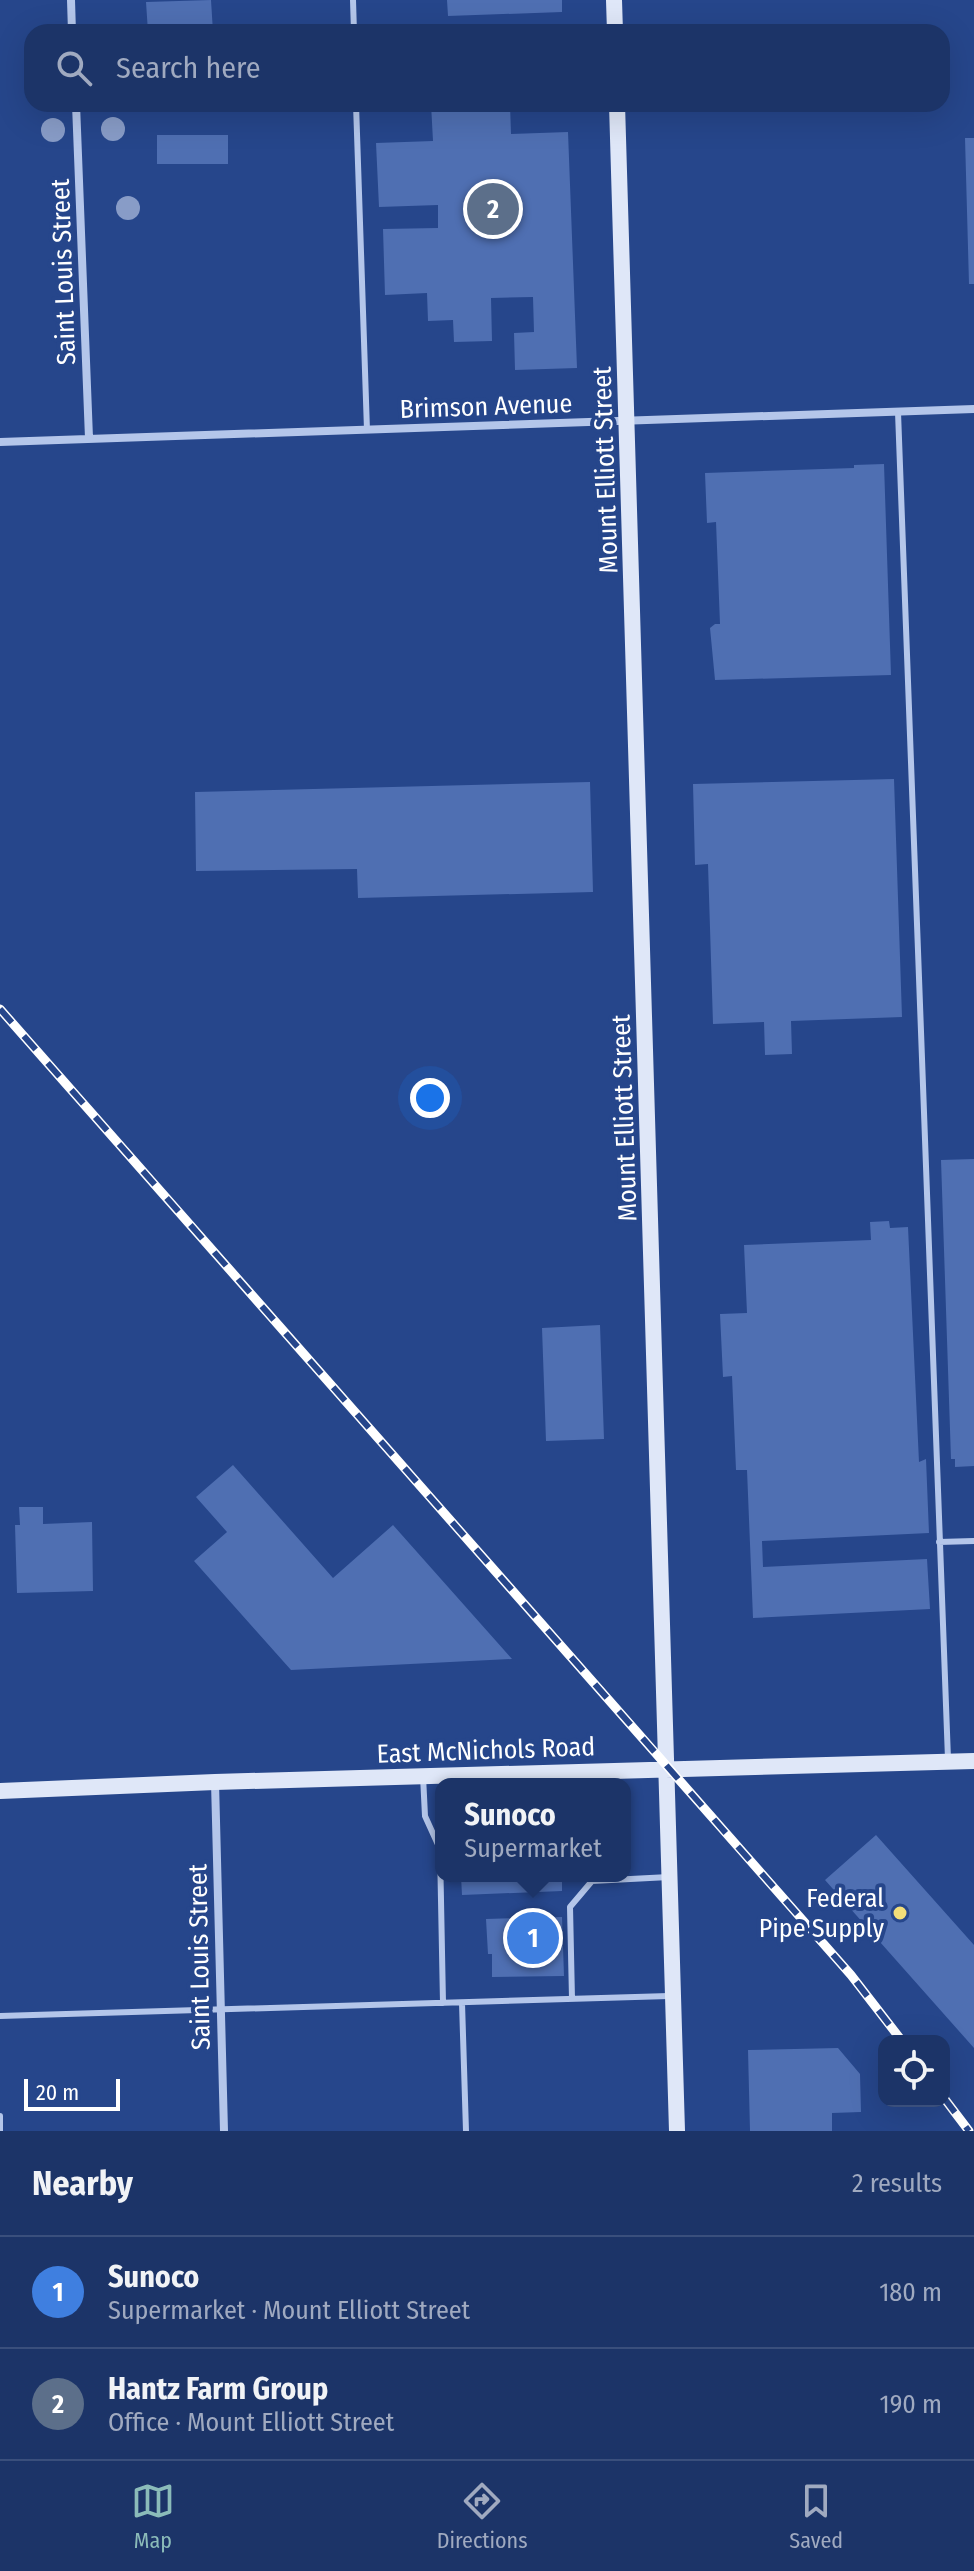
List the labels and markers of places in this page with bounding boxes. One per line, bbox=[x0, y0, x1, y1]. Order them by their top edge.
pin: 2 bbox=[467, 179, 519, 239]
place label: Federal Pipe Supply bbox=[759, 1883, 884, 1944]
marker: Federal Pipe Supply bbox=[891, 1904, 909, 1922]
pin: 1 bbox=[507, 1908, 559, 1968]

